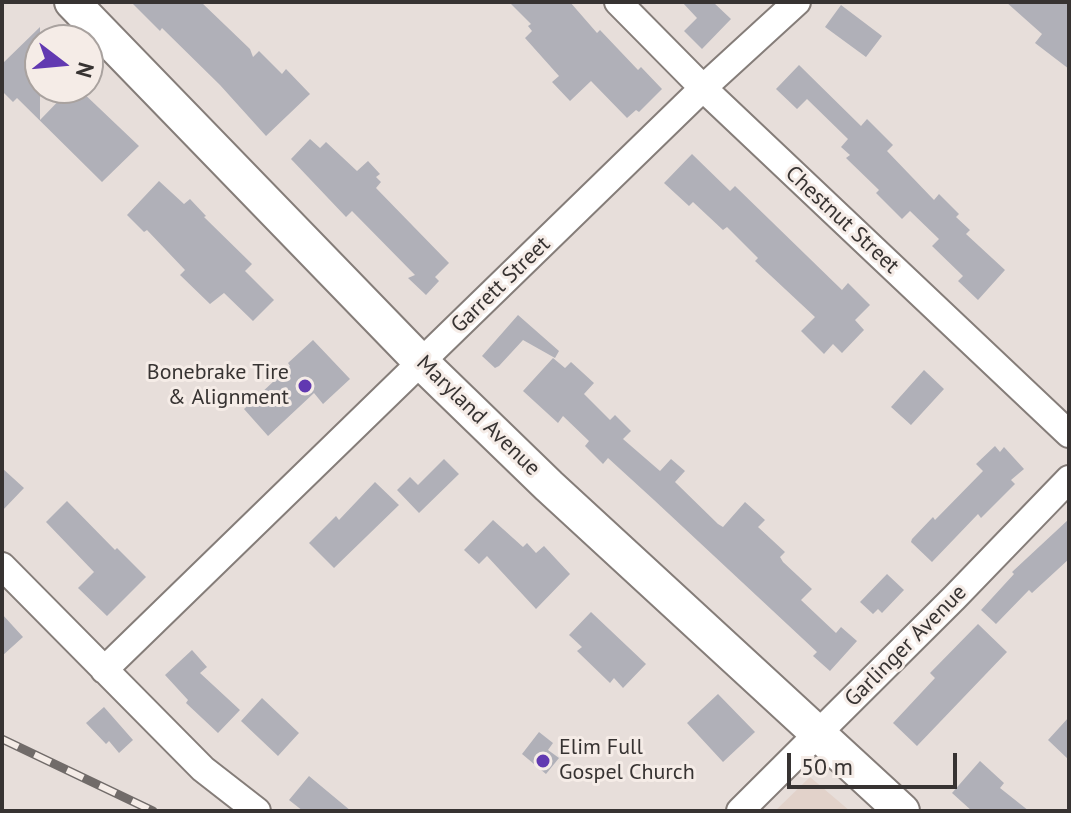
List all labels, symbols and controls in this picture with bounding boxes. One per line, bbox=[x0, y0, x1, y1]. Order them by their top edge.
north arrow bbox=[24, 24, 104, 104]
text: N bbox=[70, 59, 101, 81]
street label: Chestnut Street bbox=[780, 161, 904, 279]
street label: Garrett Street bbox=[446, 231, 556, 339]
street label: Maryland Avenue bbox=[411, 350, 545, 482]
place label: Bonebrake Tire & Alignment bbox=[147, 360, 289, 412]
marker: Bonebrake Tire & Alignment bbox=[296, 377, 314, 395]
street label: Garlinger Avenue bbox=[840, 580, 972, 712]
place label: Elim Full Gospel Church bbox=[559, 735, 695, 786]
scale bar bbox=[791, 737, 961, 787]
text: 50 m bbox=[801, 751, 853, 782]
marker: Elim Full Gospel Church bbox=[534, 752, 552, 770]

